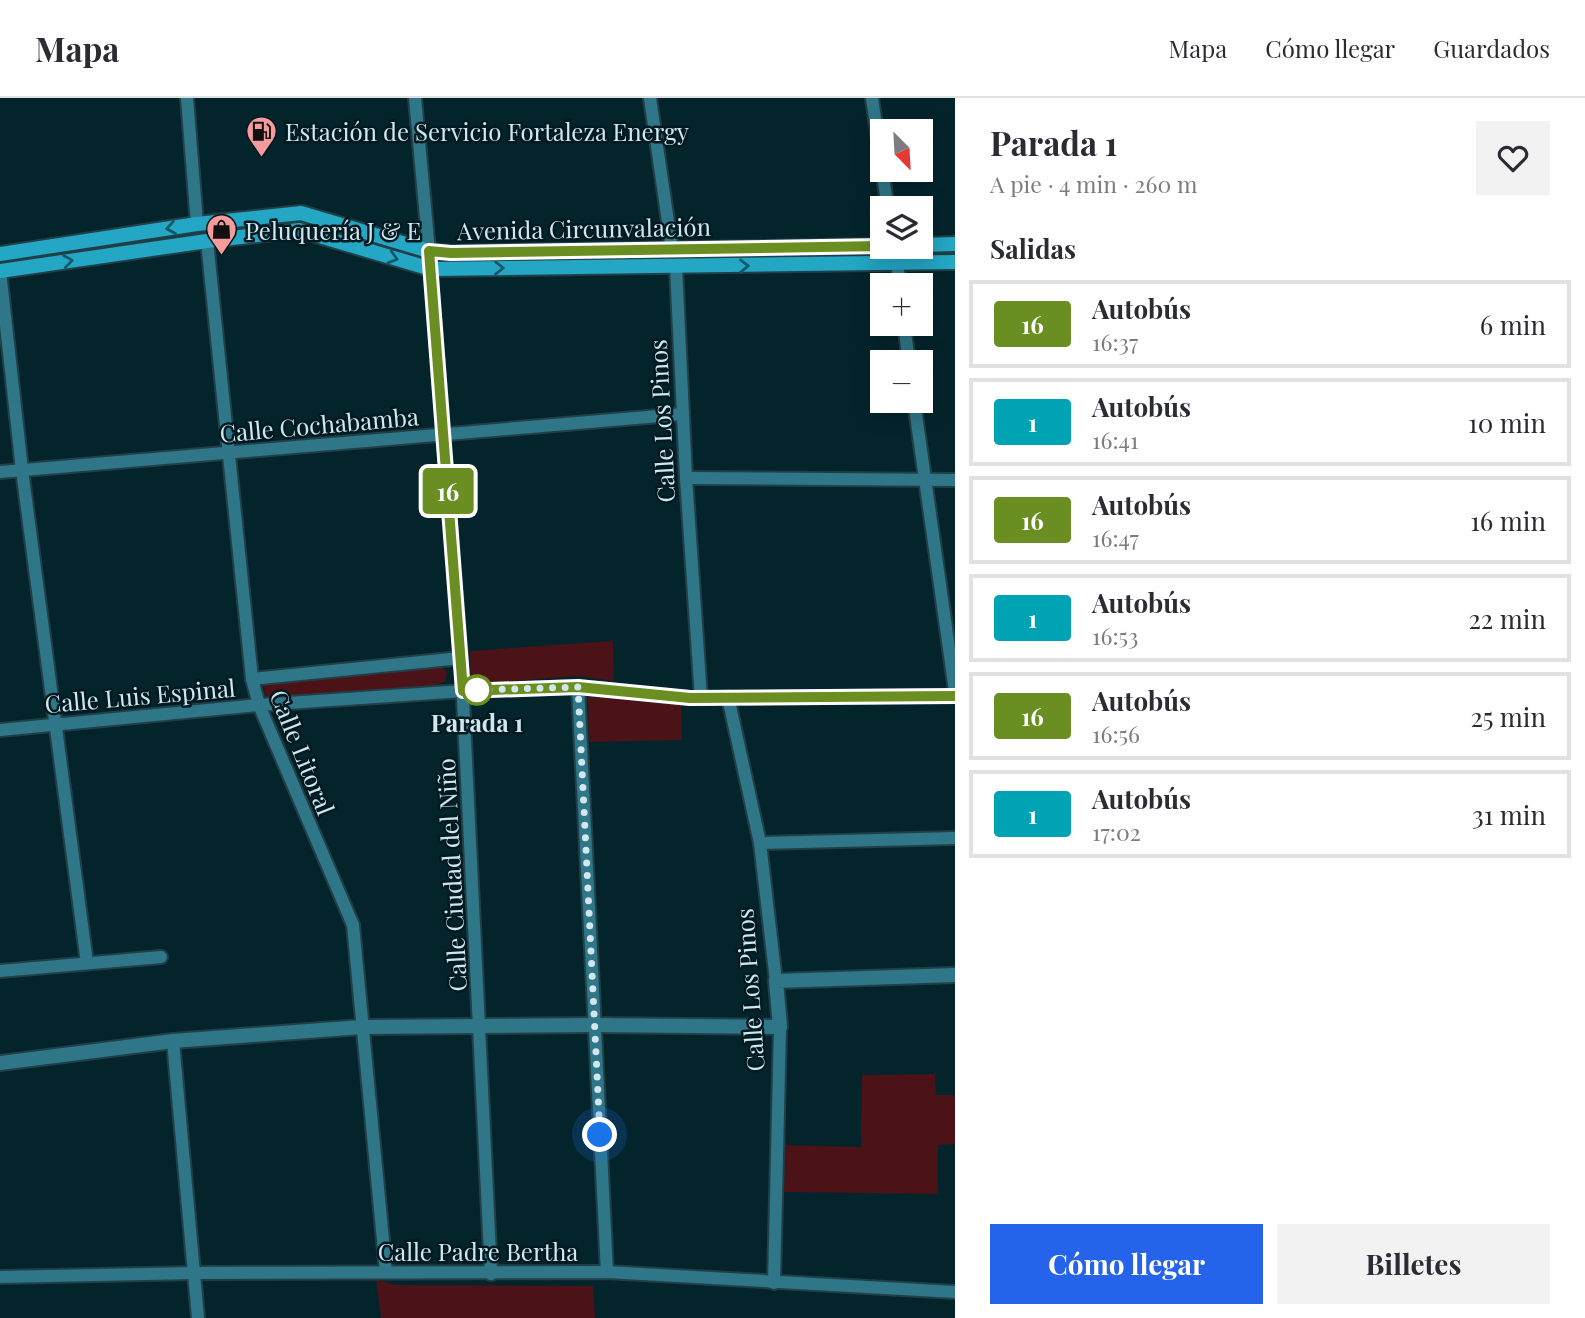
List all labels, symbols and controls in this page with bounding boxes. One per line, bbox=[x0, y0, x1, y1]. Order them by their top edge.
text: Mapa bbox=[35, 26, 119, 70]
text: Mapa bbox=[1169, 32, 1227, 64]
text: Cómo llegar bbox=[1265, 32, 1395, 64]
text: Guardados bbox=[1433, 32, 1550, 64]
fuel station icon: Estación de Servicio Fortaleza Energy bbox=[245, 114, 279, 158]
place label: Estación de Servicio Fortaleza Energy bbox=[285, 115, 689, 147]
north arrow bbox=[870, 119, 933, 182]
map controls bbox=[870, 119, 933, 413]
text: Parada 1 bbox=[990, 120, 1117, 164]
button: heart bbox=[1476, 121, 1550, 195]
text: A pie · 4 min · 260 m bbox=[990, 168, 1197, 199]
button: layers bbox=[870, 196, 933, 259]
street label: Avenida Circunvalación bbox=[456, 210, 711, 246]
shop icon: Peluquería J & E bbox=[205, 213, 239, 257]
place label: Peluquería J & E bbox=[245, 214, 421, 246]
one-way arrow bbox=[165, 220, 177, 235]
text: Salidas bbox=[990, 231, 1076, 266]
one-way arrow bbox=[387, 249, 399, 264]
one-way arrow bbox=[62, 254, 74, 269]
one-way arrow bbox=[739, 258, 750, 273]
one-way arrow bbox=[494, 260, 505, 276]
button: + bbox=[870, 273, 933, 336]
text: Autobús bbox=[1092, 291, 1191, 326]
text: 6 min bbox=[1480, 307, 1546, 342]
text: 16 bbox=[1021, 308, 1044, 340]
text: 16:37 bbox=[1092, 326, 1138, 357]
street label: Calle Los Pinos bbox=[641, 339, 681, 503]
button: − bbox=[870, 350, 933, 413]
text: Autobús bbox=[1092, 389, 1191, 424]
street label: Calle Cochabamba bbox=[218, 399, 420, 449]
text: 10 min bbox=[1468, 405, 1546, 440]
text: 1 bbox=[1028, 406, 1037, 438]
text: 16:41 bbox=[1092, 424, 1138, 455]
line badge: 16 bbox=[416, 468, 480, 514]
text: 16 bbox=[437, 475, 459, 507]
text: Autobús bbox=[1092, 487, 1191, 522]
text: 16 min bbox=[1470, 503, 1546, 538]
text: 16 bbox=[1021, 504, 1044, 536]
text: 16:47 bbox=[1092, 522, 1139, 553]
text: Autobús bbox=[1092, 585, 1191, 620]
text: 22 min bbox=[1468, 601, 1546, 636]
text: 1 bbox=[1028, 602, 1037, 634]
text: 16:53 bbox=[1092, 620, 1138, 651]
street label: Calle Luis Espinal bbox=[43, 671, 237, 719]
marker: Parada 1 bbox=[462, 675, 492, 705]
text: Autobús bbox=[1092, 683, 1191, 718]
street label: Calle Litoral bbox=[263, 685, 343, 819]
text: 25 min bbox=[1470, 699, 1546, 734]
text: 16 bbox=[1021, 700, 1044, 732]
place label: Parada 1 bbox=[431, 706, 523, 738]
text: 16:56 bbox=[1092, 718, 1140, 749]
street label: Calle Ciudad del Niño bbox=[429, 758, 473, 992]
text: Autobús bbox=[1092, 781, 1191, 816]
text: 31 min bbox=[1472, 797, 1546, 832]
text: 1 bbox=[1028, 798, 1037, 830]
text: 17:02 bbox=[1092, 816, 1141, 847]
street label: Calle Los Pinos bbox=[727, 907, 771, 1073]
your location bbox=[582, 1117, 617, 1152]
button: Cómo llegar bbox=[990, 1224, 1263, 1304]
button: Billetes bbox=[1277, 1224, 1550, 1304]
street label: Calle Padre Bertha bbox=[378, 1235, 578, 1267]

